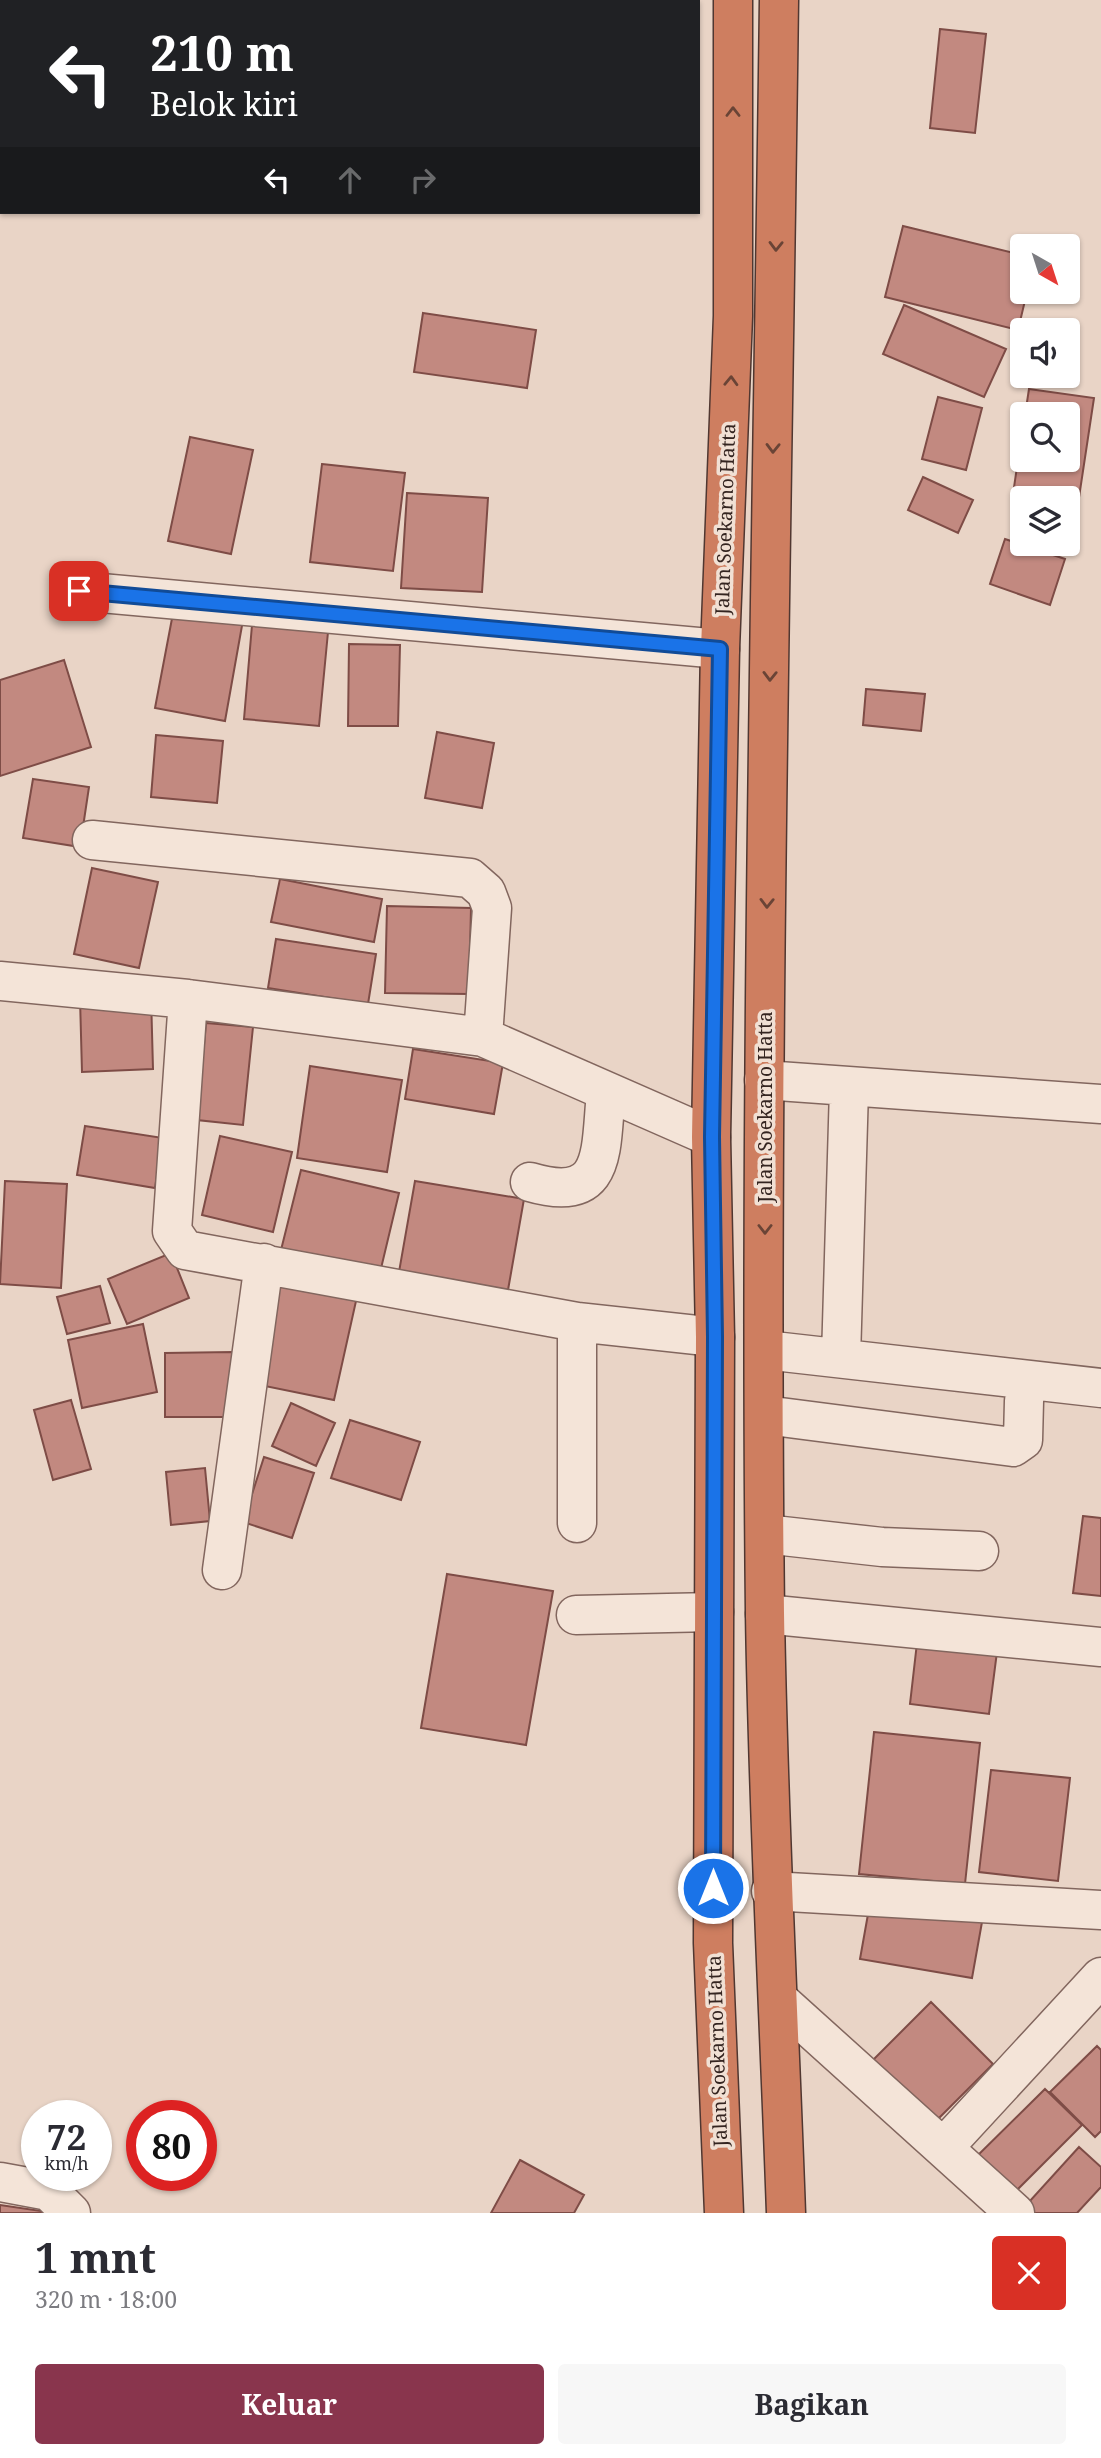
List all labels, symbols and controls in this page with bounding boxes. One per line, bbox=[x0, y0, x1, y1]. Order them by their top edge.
text: 210 m bbox=[150, 19, 294, 85]
icon: left bbox=[35, 28, 126, 119]
text: Belok kiri bbox=[150, 82, 298, 125]
one-way arrow bbox=[725, 106, 741, 116]
icon: left bbox=[258, 161, 296, 199]
icon: ahead bbox=[331, 161, 369, 199]
icon: right bbox=[404, 161, 442, 199]
north arrow bbox=[1010, 234, 1080, 304]
map controls bbox=[1010, 234, 1080, 556]
one-way arrow bbox=[768, 241, 784, 252]
button: sound bbox=[1010, 318, 1080, 388]
one-way arrow bbox=[723, 376, 738, 387]
button: search bbox=[1010, 402, 1080, 472]
street label: Jalan Soekarno Hatta bbox=[709, 423, 741, 616]
one-way arrow bbox=[765, 443, 781, 454]
button: layers bbox=[1010, 486, 1080, 556]
pin bbox=[49, 561, 109, 621]
icon: arrive bbox=[60, 572, 98, 610]
one-way arrow bbox=[762, 671, 778, 681]
one-way arrow bbox=[759, 898, 774, 909]
street label: Jalan Soekarno Hatta bbox=[752, 1011, 778, 1204]
one-way arrow bbox=[757, 1224, 773, 1234]
position arrow bbox=[676, 1851, 750, 1925]
street label: Jalan Soekarno Hatta bbox=[701, 1955, 733, 2148]
speed limit sign: 80 bbox=[126, 2100, 217, 2191]
text: 72 bbox=[47, 2113, 86, 2160]
text: km/h bbox=[44, 2151, 89, 2175]
text: 1 mnt bbox=[35, 2228, 156, 2285]
button: close bbox=[992, 2236, 1066, 2310]
text: 320 m · 18:00 bbox=[35, 2283, 177, 2315]
button: Keluar bbox=[35, 2364, 544, 2444]
button: Bagikan bbox=[558, 2364, 1066, 2444]

